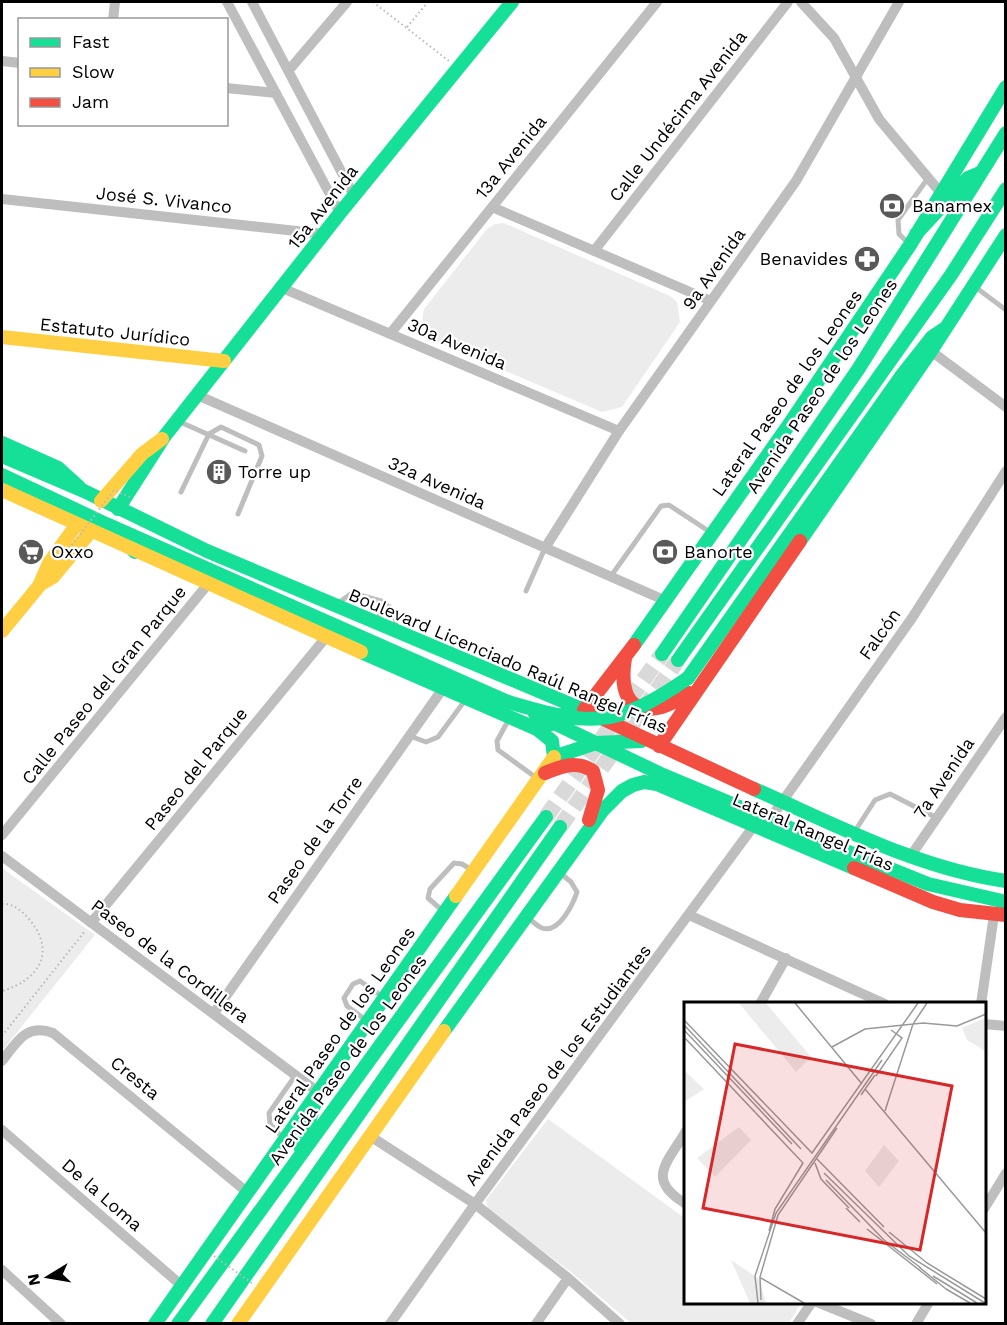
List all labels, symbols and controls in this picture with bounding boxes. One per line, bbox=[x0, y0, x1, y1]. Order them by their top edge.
legend bbox=[18, 18, 228, 126]
street label: Calle Undécima Avenida bbox=[604, 26, 751, 205]
text: Fast bbox=[72, 31, 110, 52]
text: Slow bbox=[72, 61, 115, 82]
text: Jam bbox=[72, 91, 109, 112]
street label: 13a Avenida bbox=[471, 111, 551, 203]
street label: 15a Avenida bbox=[283, 160, 362, 253]
street label: José S. Vivanco bbox=[95, 182, 233, 217]
bank icon: Banamex bbox=[877, 191, 907, 221]
place label: Banamex bbox=[912, 195, 992, 216]
street label: 9a Avenida bbox=[678, 224, 749, 314]
pharmacy icon: Benavides bbox=[852, 244, 882, 274]
place label: Benavides bbox=[760, 248, 848, 269]
street label: Avenida Paseo de los Leones bbox=[742, 274, 901, 497]
street label: Lateral Paseo de los Leones bbox=[707, 285, 866, 500]
street label: Estatuto Jurídico bbox=[39, 313, 191, 350]
street label: 30a Avenida bbox=[405, 313, 510, 374]
street label: 32a Avenida bbox=[385, 452, 489, 513]
building icon: Torre up bbox=[204, 457, 234, 487]
place label: Torre up bbox=[238, 461, 311, 482]
supermarket icon: Oxxo bbox=[16, 537, 46, 567]
bank icon: Banorte bbox=[650, 537, 680, 567]
place label: Oxxo bbox=[51, 541, 94, 562]
place label: Banorte bbox=[684, 541, 753, 562]
street label: Calle Paseo del Gran Parque bbox=[17, 581, 190, 788]
street label: Boulevard Licenciado Raúl Rangel Frías bbox=[346, 584, 671, 737]
street label: Falcón bbox=[854, 604, 905, 663]
street label: Paseo del Parque bbox=[140, 703, 251, 834]
street label: 7a Avenida bbox=[909, 733, 978, 822]
street label: Paseo de la Torre bbox=[263, 772, 367, 908]
street label: Lateral Rangel Frías bbox=[729, 788, 897, 875]
street label: Paseo de la Cordillera bbox=[87, 894, 253, 1027]
street label: Lateral Paseo de los Leones bbox=[260, 922, 419, 1137]
street label: Avenida Paseo de los Estudiantes bbox=[460, 940, 655, 1189]
street label: Avenida Paseo de los Leones bbox=[264, 951, 431, 1169]
inset map bbox=[684, 1002, 986, 1304]
street label: Cresta bbox=[107, 1052, 164, 1104]
street label: De la Loma bbox=[58, 1154, 147, 1235]
north arrow bbox=[18, 1247, 78, 1307]
text: N bbox=[23, 1272, 44, 1287]

